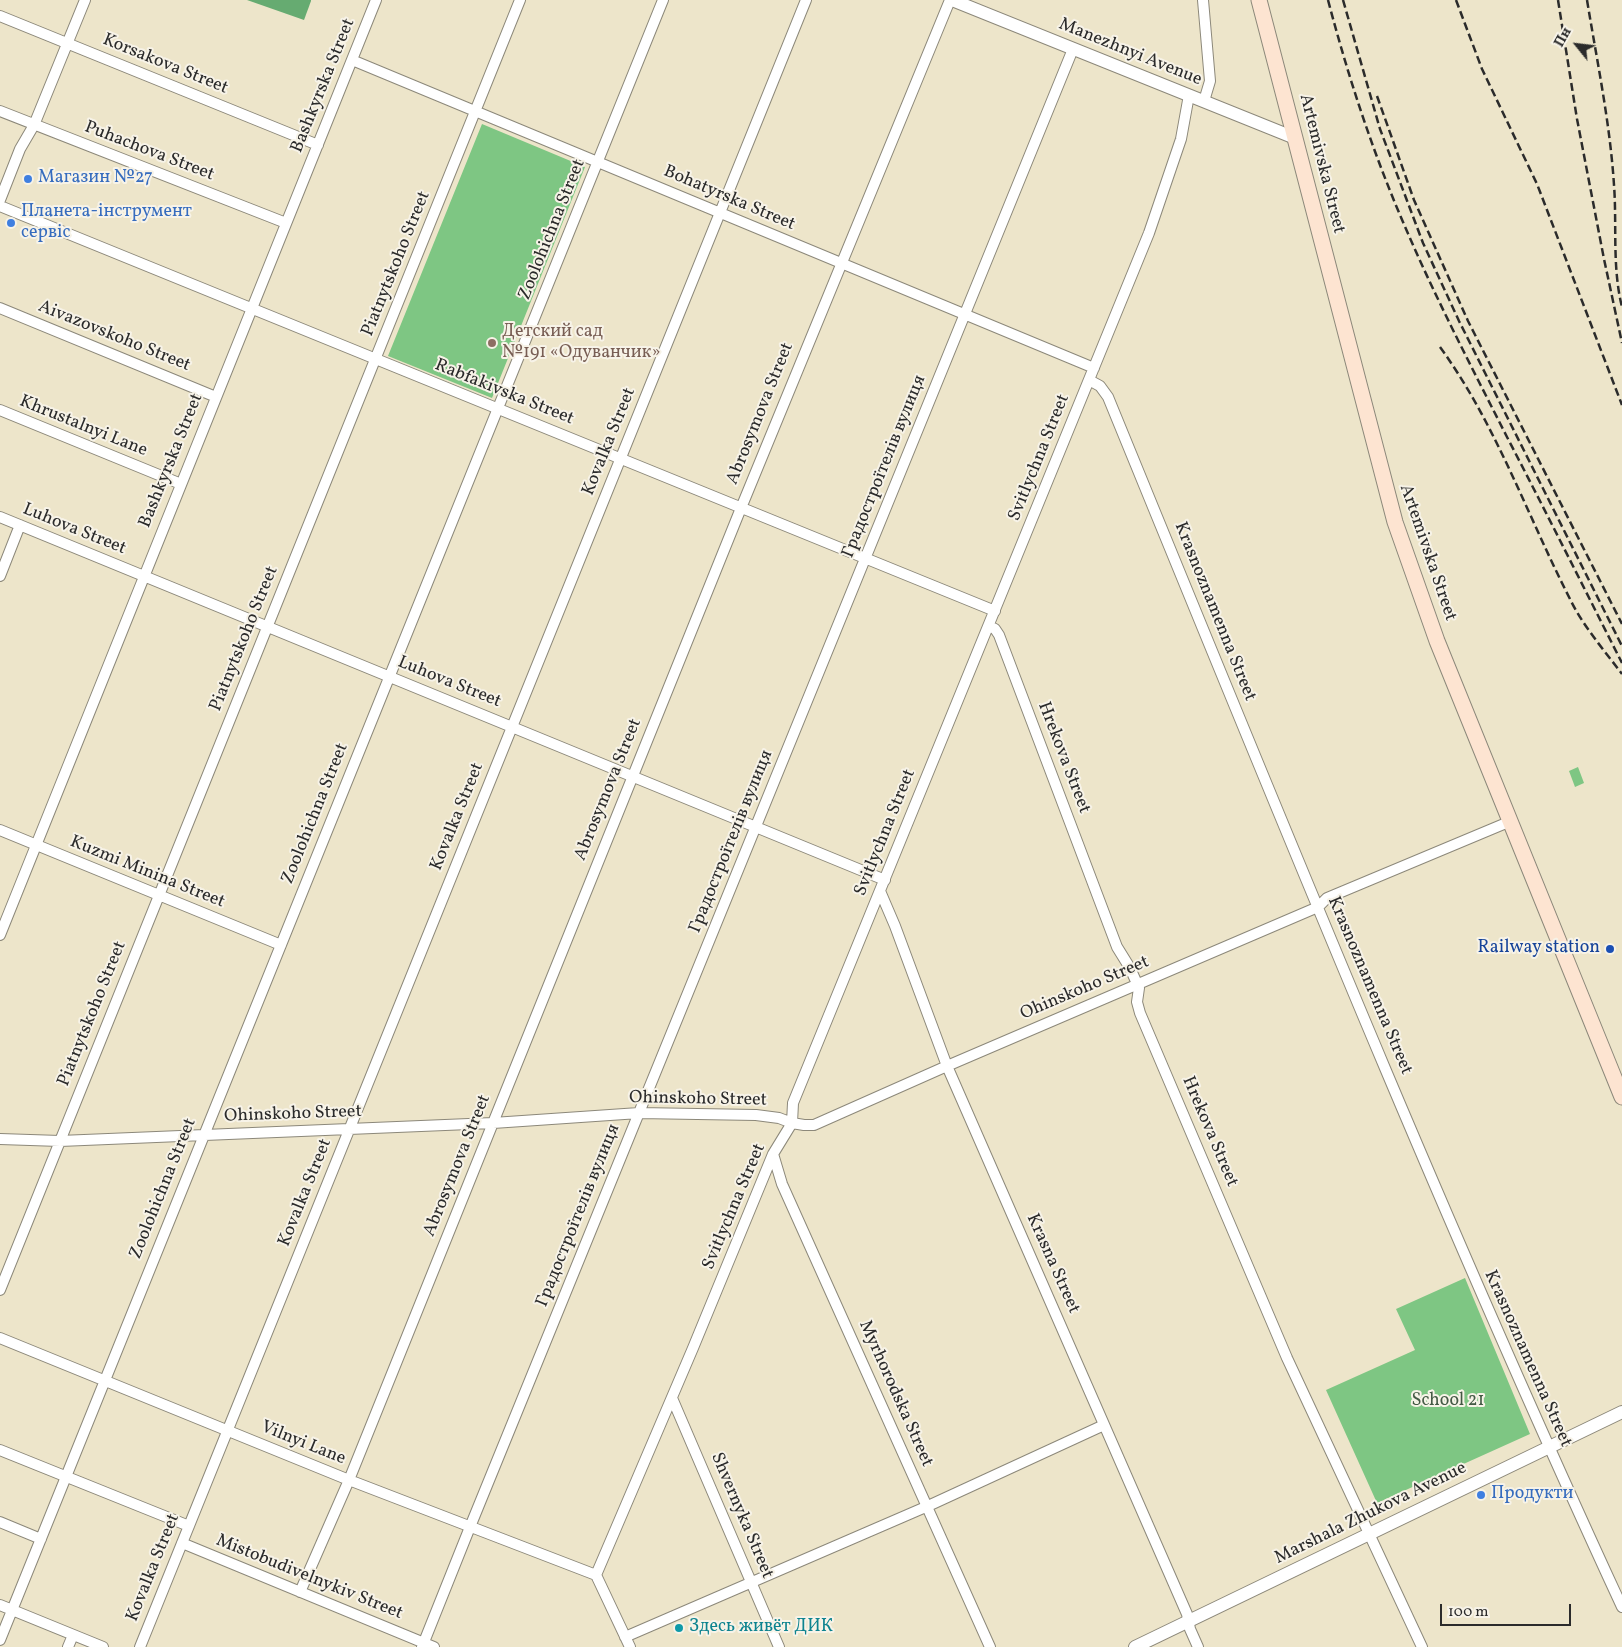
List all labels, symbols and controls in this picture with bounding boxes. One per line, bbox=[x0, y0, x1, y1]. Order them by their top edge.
street label: Manezhnyi Avenue bbox=[1055, 14, 1205, 92]
street label: Bashkyrska Street bbox=[287, 16, 361, 156]
north arrow bbox=[1552, 20, 1602, 70]
text: Пн bbox=[1550, 24, 1577, 51]
street label: Korsakova Street bbox=[99, 30, 231, 100]
street label: Artemivska Street bbox=[1293, 92, 1349, 236]
street label: Puhachova Street bbox=[81, 117, 217, 187]
street label: Zoolohichna Street bbox=[515, 156, 591, 304]
street label: Bohatyrska Street bbox=[660, 162, 798, 236]
place label: Магазин №27 bbox=[38, 168, 153, 190]
marker: Магазин №27 bbox=[22, 173, 34, 185]
street label: Piatnytskoho Street bbox=[358, 188, 436, 340]
place label: Планета-інструмент сервіс bbox=[21, 202, 192, 244]
marker: Планета-інструмент сервіс bbox=[5, 217, 17, 229]
street label: Aivazovskoho Street bbox=[35, 297, 193, 377]
place label: Детский сад №191 «Одуванчик» bbox=[502, 322, 661, 364]
marker: Детский сад №191 «Одуванчик» bbox=[486, 337, 498, 349]
street label: Abrosymova Street bbox=[723, 340, 799, 488]
street label: Rabfakivska Street bbox=[431, 355, 577, 431]
street label: Градостроїтелiв вулиця bbox=[838, 372, 932, 562]
street label: Kovalka Street bbox=[579, 385, 641, 499]
street label: Khrustalnyi Lane bbox=[16, 391, 150, 463]
street label: Bashkyrska Street bbox=[135, 391, 209, 531]
street label: Svitlychna Street bbox=[1005, 391, 1075, 525]
street label: Artemivska Street bbox=[1394, 482, 1460, 624]
street label: Luhova Street bbox=[19, 499, 129, 561]
street label: Krasnoznamenna Street bbox=[1168, 519, 1260, 705]
street label: Piatnytskoho Street bbox=[206, 563, 284, 715]
street label: Luhova Street bbox=[394, 652, 504, 714]
street label: Hrekova Street bbox=[1032, 699, 1094, 817]
street label: Abrosymova Street bbox=[571, 716, 647, 864]
street label: Zoolohichna Street bbox=[278, 740, 354, 888]
street label: Градостроїтелiв вулиця bbox=[685, 747, 779, 937]
street label: Kovalka Street bbox=[427, 760, 489, 874]
street label: Svitlychna Street bbox=[851, 766, 921, 900]
street label: Kuzmi Minina Street bbox=[66, 832, 228, 914]
street label: Krasnoznamenna Street bbox=[1322, 894, 1416, 1078]
street label: Piatnytskoho Street bbox=[54, 938, 132, 1090]
place label: Railway station bbox=[1477, 938, 1600, 960]
marker: Railway station bbox=[1604, 943, 1616, 955]
street label: Ohinskoho Street bbox=[1017, 952, 1153, 1026]
street label: Hrekova Street bbox=[1176, 1074, 1242, 1190]
street label: Ohinskoho Street bbox=[629, 1088, 767, 1112]
street label: Abrosymova Street bbox=[420, 1092, 496, 1240]
street label: Ohinskoho Street bbox=[224, 1102, 362, 1128]
street label: Zoolohichna Street bbox=[126, 1115, 202, 1263]
street label: Градостроїтелiв вулиця bbox=[532, 1121, 626, 1311]
street label: Kovalka Street bbox=[275, 1136, 337, 1250]
street label: Svitlychna Street bbox=[699, 1141, 771, 1273]
street label: Krasna Street bbox=[1020, 1211, 1084, 1317]
street label: Krasnoznamenna Street bbox=[1478, 1267, 1576, 1451]
street label: Myrhorodska Street bbox=[853, 1317, 937, 1471]
park label: School 21 bbox=[1412, 1391, 1484, 1413]
street label: Vilnyi Lane bbox=[258, 1417, 348, 1471]
street label: Shvernyka Street bbox=[705, 1450, 777, 1582]
street label: Marshala Zhukova Avenue bbox=[1272, 1458, 1470, 1570]
place label: Продукти bbox=[1491, 1484, 1574, 1506]
marker: Продукти bbox=[1475, 1489, 1487, 1501]
street label: Kovalka Street bbox=[123, 1511, 185, 1625]
street label: Mistobudivelnykiv Street bbox=[212, 1531, 406, 1625]
scale bar bbox=[1442, 1594, 1573, 1626]
text: 100 m bbox=[1448, 1602, 1488, 1623]
place label: Здесь живёт ДИК bbox=[689, 1617, 833, 1639]
marker: Здесь живёт ДИК bbox=[673, 1622, 685, 1634]

